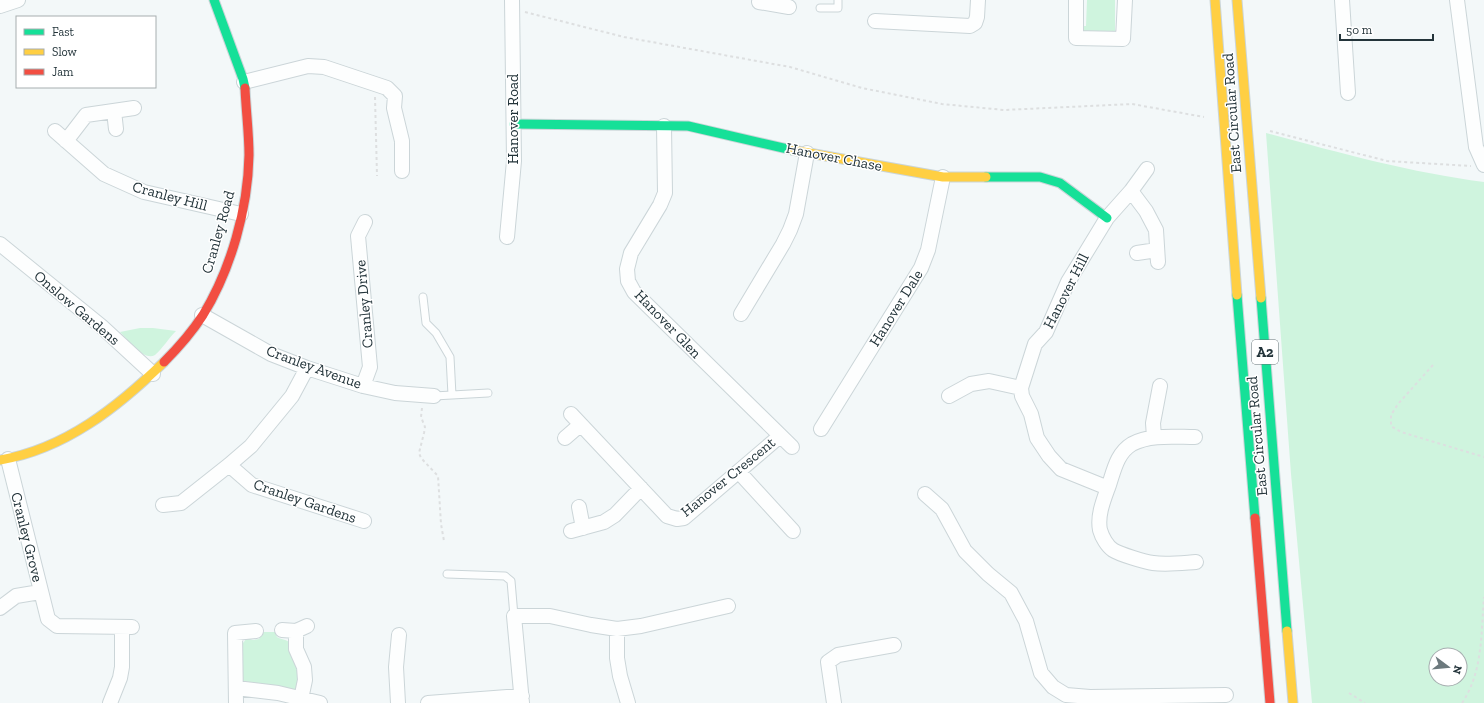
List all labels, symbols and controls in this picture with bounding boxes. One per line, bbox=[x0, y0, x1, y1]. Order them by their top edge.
legend bbox=[16, 16, 156, 88]
scale bar bbox=[1340, 16, 1433, 42]
text: 50 m bbox=[1346, 23, 1373, 37]
text: Fast bbox=[52, 25, 75, 39]
text: Slow bbox=[52, 45, 78, 59]
street label: East Circular Road bbox=[1219, 52, 1245, 174]
text: Jam bbox=[52, 65, 74, 79]
street label: Hanover Road bbox=[504, 73, 522, 164]
street label: Hanover Chase bbox=[785, 139, 883, 175]
street label: Cranley Hill bbox=[131, 177, 209, 215]
street label: Cranley Road bbox=[198, 188, 239, 276]
street label: Hanover Hill bbox=[1039, 250, 1093, 332]
street label: Cranley Drive bbox=[351, 259, 377, 349]
street label: Hanover Dale bbox=[865, 266, 927, 350]
street label: Onslow Gardens bbox=[30, 267, 124, 349]
street label: Hanover Glen bbox=[631, 286, 705, 362]
road number: A2 bbox=[1252, 340, 1278, 364]
street label: Cranley Avenue bbox=[264, 341, 364, 393]
street label: East Circular Road bbox=[1243, 375, 1271, 497]
street label: Hanover Crescent bbox=[677, 433, 779, 521]
street label: Cranley Gardens bbox=[251, 475, 359, 527]
street label: Cranley Grove bbox=[7, 490, 47, 584]
north arrow bbox=[1428, 647, 1468, 687]
text: N bbox=[1450, 664, 1465, 676]

